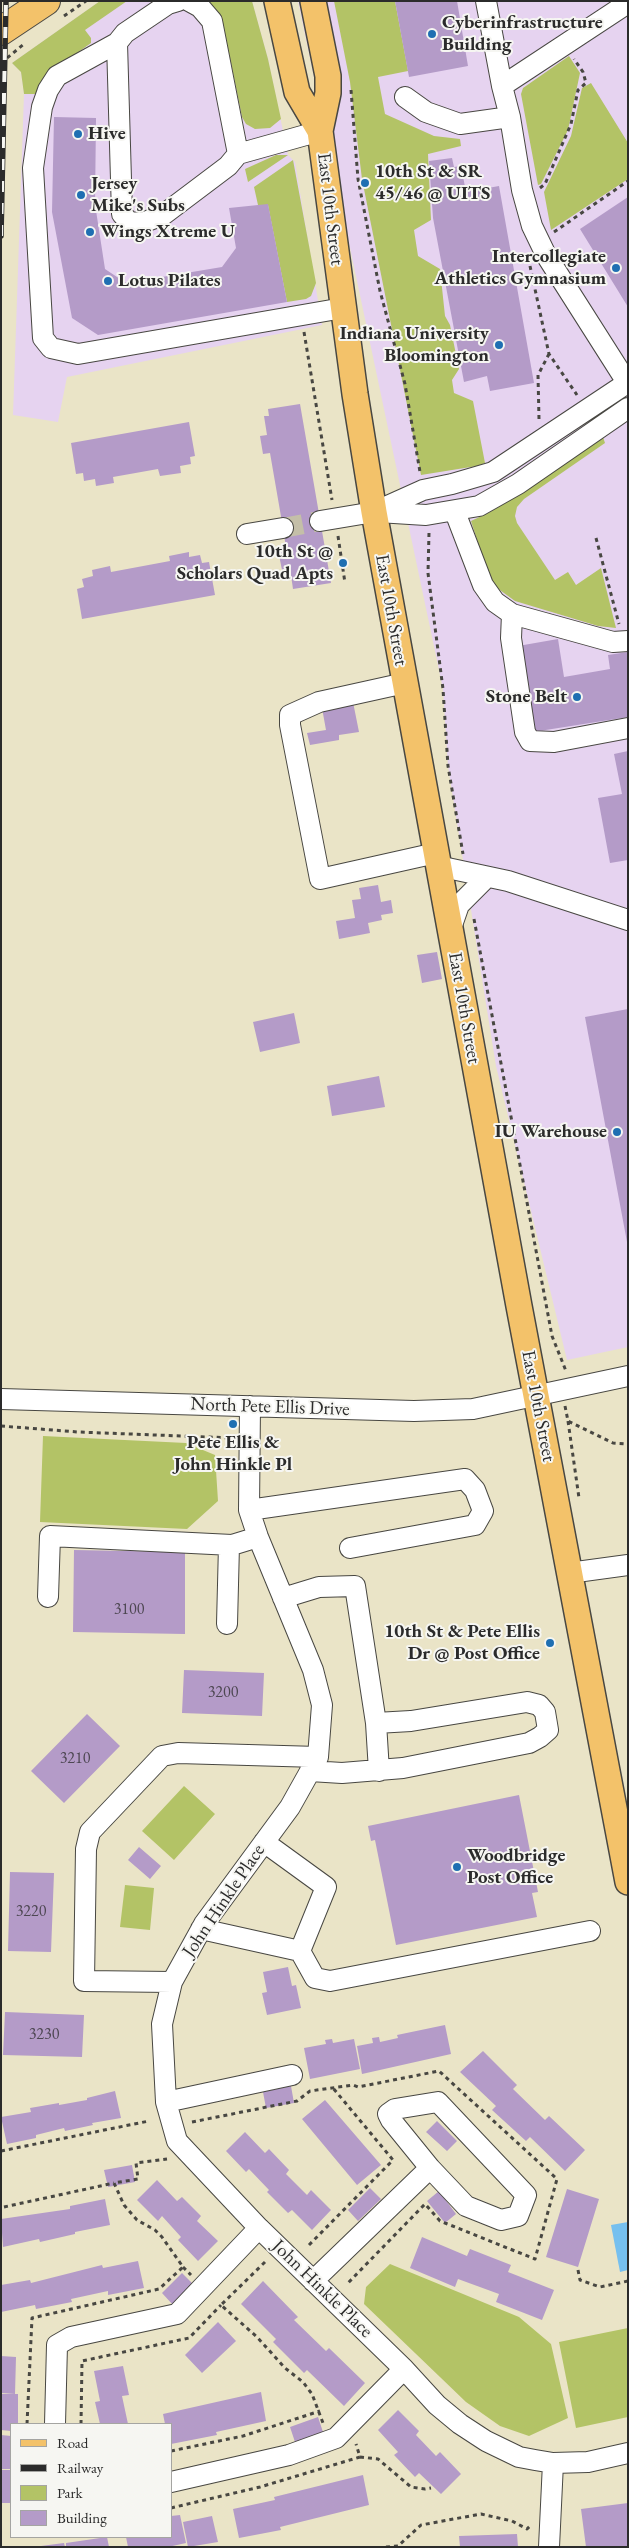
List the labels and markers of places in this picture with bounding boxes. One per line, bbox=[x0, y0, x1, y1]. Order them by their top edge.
place label: Cyberinfrastructure Building bbox=[442, 12, 603, 56]
marker: Cyberinfrastructure Building bbox=[426, 28, 438, 40]
place label: Hive bbox=[88, 123, 126, 145]
marker: Hive bbox=[72, 128, 84, 140]
place label: 10th St & SR 45/46 @ UITS bbox=[375, 161, 490, 205]
place label: Jersey Mike's Subs bbox=[91, 173, 185, 217]
marker: 10th St & SR 45/46 @ UITS bbox=[359, 177, 371, 189]
marker: Jersey Mike's Subs bbox=[75, 189, 87, 201]
place label: Wings Xtreme U bbox=[100, 221, 235, 243]
marker: Wings Xtreme U bbox=[84, 226, 96, 238]
place label: Intercollegiate Athletics Gymnasium bbox=[434, 246, 606, 290]
marker: Intercollegiate Athletics Gymnasium bbox=[610, 262, 622, 274]
place label: Lotus Pilates bbox=[118, 270, 221, 292]
marker: Lotus Pilates bbox=[102, 275, 114, 287]
place label: Indiana University Bloomington bbox=[340, 323, 489, 367]
marker: Indiana University Bloomington bbox=[493, 339, 505, 351]
place label: 10th St @ Scholars Quad Apts bbox=[177, 541, 333, 585]
marker: 10th St @ Scholars Quad Apts bbox=[337, 557, 349, 569]
place label: Stone Belt bbox=[486, 686, 567, 708]
marker: Stone Belt bbox=[571, 691, 583, 703]
place label: IU Warehouse bbox=[495, 1121, 607, 1143]
marker: IU Warehouse bbox=[611, 1126, 623, 1138]
marker: Pete Ellis & John Hinkle Pl bbox=[227, 1418, 239, 1430]
place label: Pete Ellis & John Hinkle Pl bbox=[174, 1432, 292, 1476]
place label: 10th St & Pete Ellis Dr @ Post Office bbox=[384, 1621, 540, 1665]
marker: 10th St & Pete Ellis Dr @ Post Office bbox=[544, 1637, 556, 1649]
place label: Woodbridge Post Office bbox=[467, 1845, 565, 1889]
marker: Woodbridge Post Office bbox=[451, 1861, 463, 1873]

